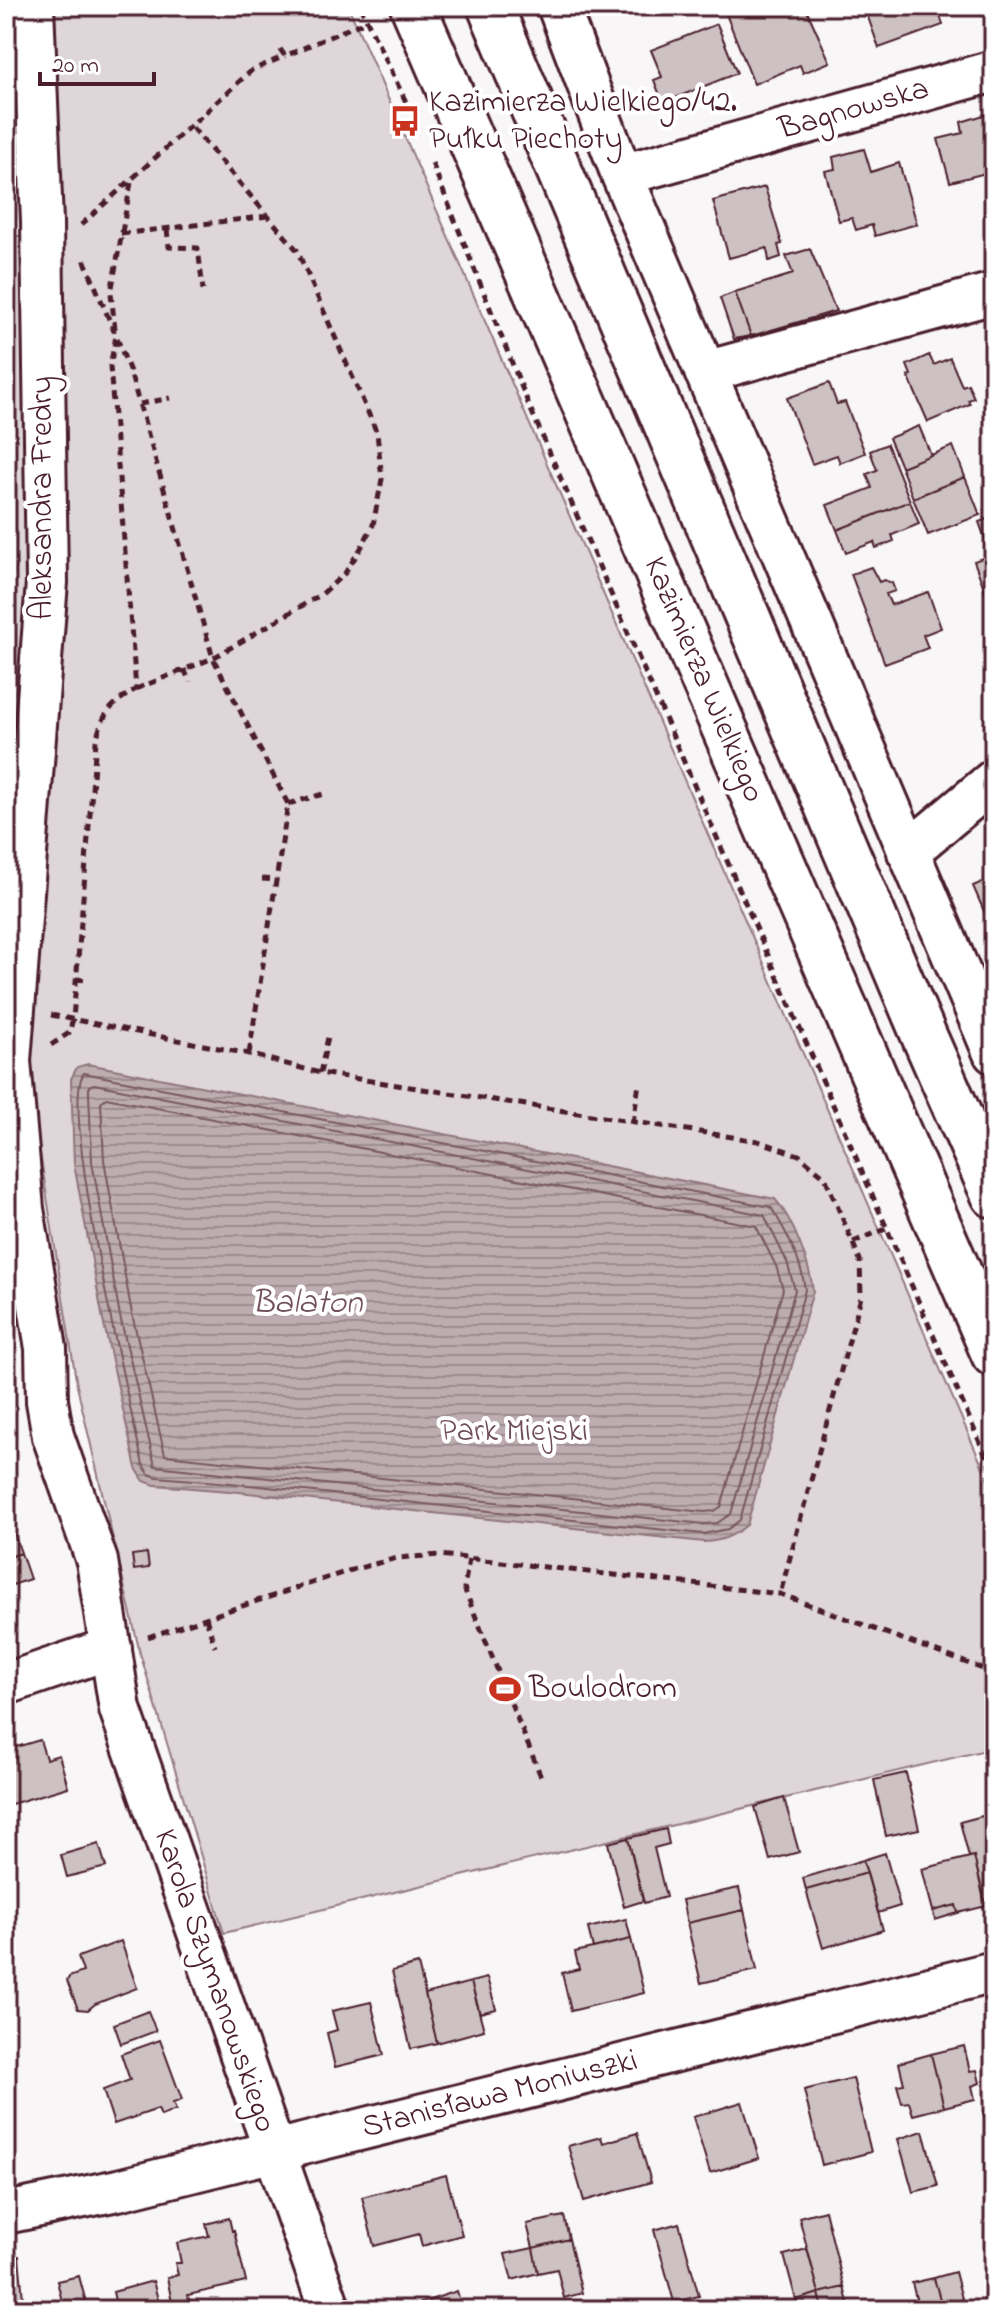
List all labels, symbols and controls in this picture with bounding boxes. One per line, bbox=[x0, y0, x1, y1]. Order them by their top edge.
scale bar bbox=[40, 36, 154, 86]
text: 20 m bbox=[52, 49, 99, 84]
street label: Bagnowska bbox=[772, 66, 935, 154]
place label: Kazimierza Wielkiego/42. Pułku Piechoty bbox=[429, 80, 737, 164]
bus stop icon: Kazimierza Wielkiego/42. Pułku Piechoty bbox=[388, 104, 422, 138]
street label: Aleksandra Fredry bbox=[20, 376, 67, 620]
street label: Kazimierza Wielkiego bbox=[630, 550, 776, 810]
water label: Balaton bbox=[251, 1279, 364, 1329]
park label: Park Miejski bbox=[440, 1409, 588, 1456]
place label: Boulodrom bbox=[528, 1666, 677, 1713]
sports icon: Boulodrom bbox=[488, 1672, 522, 1706]
street label: Karola Szymanowskiego bbox=[140, 1823, 288, 2139]
street label: Stanisława Moniuszki bbox=[357, 2038, 643, 2152]

